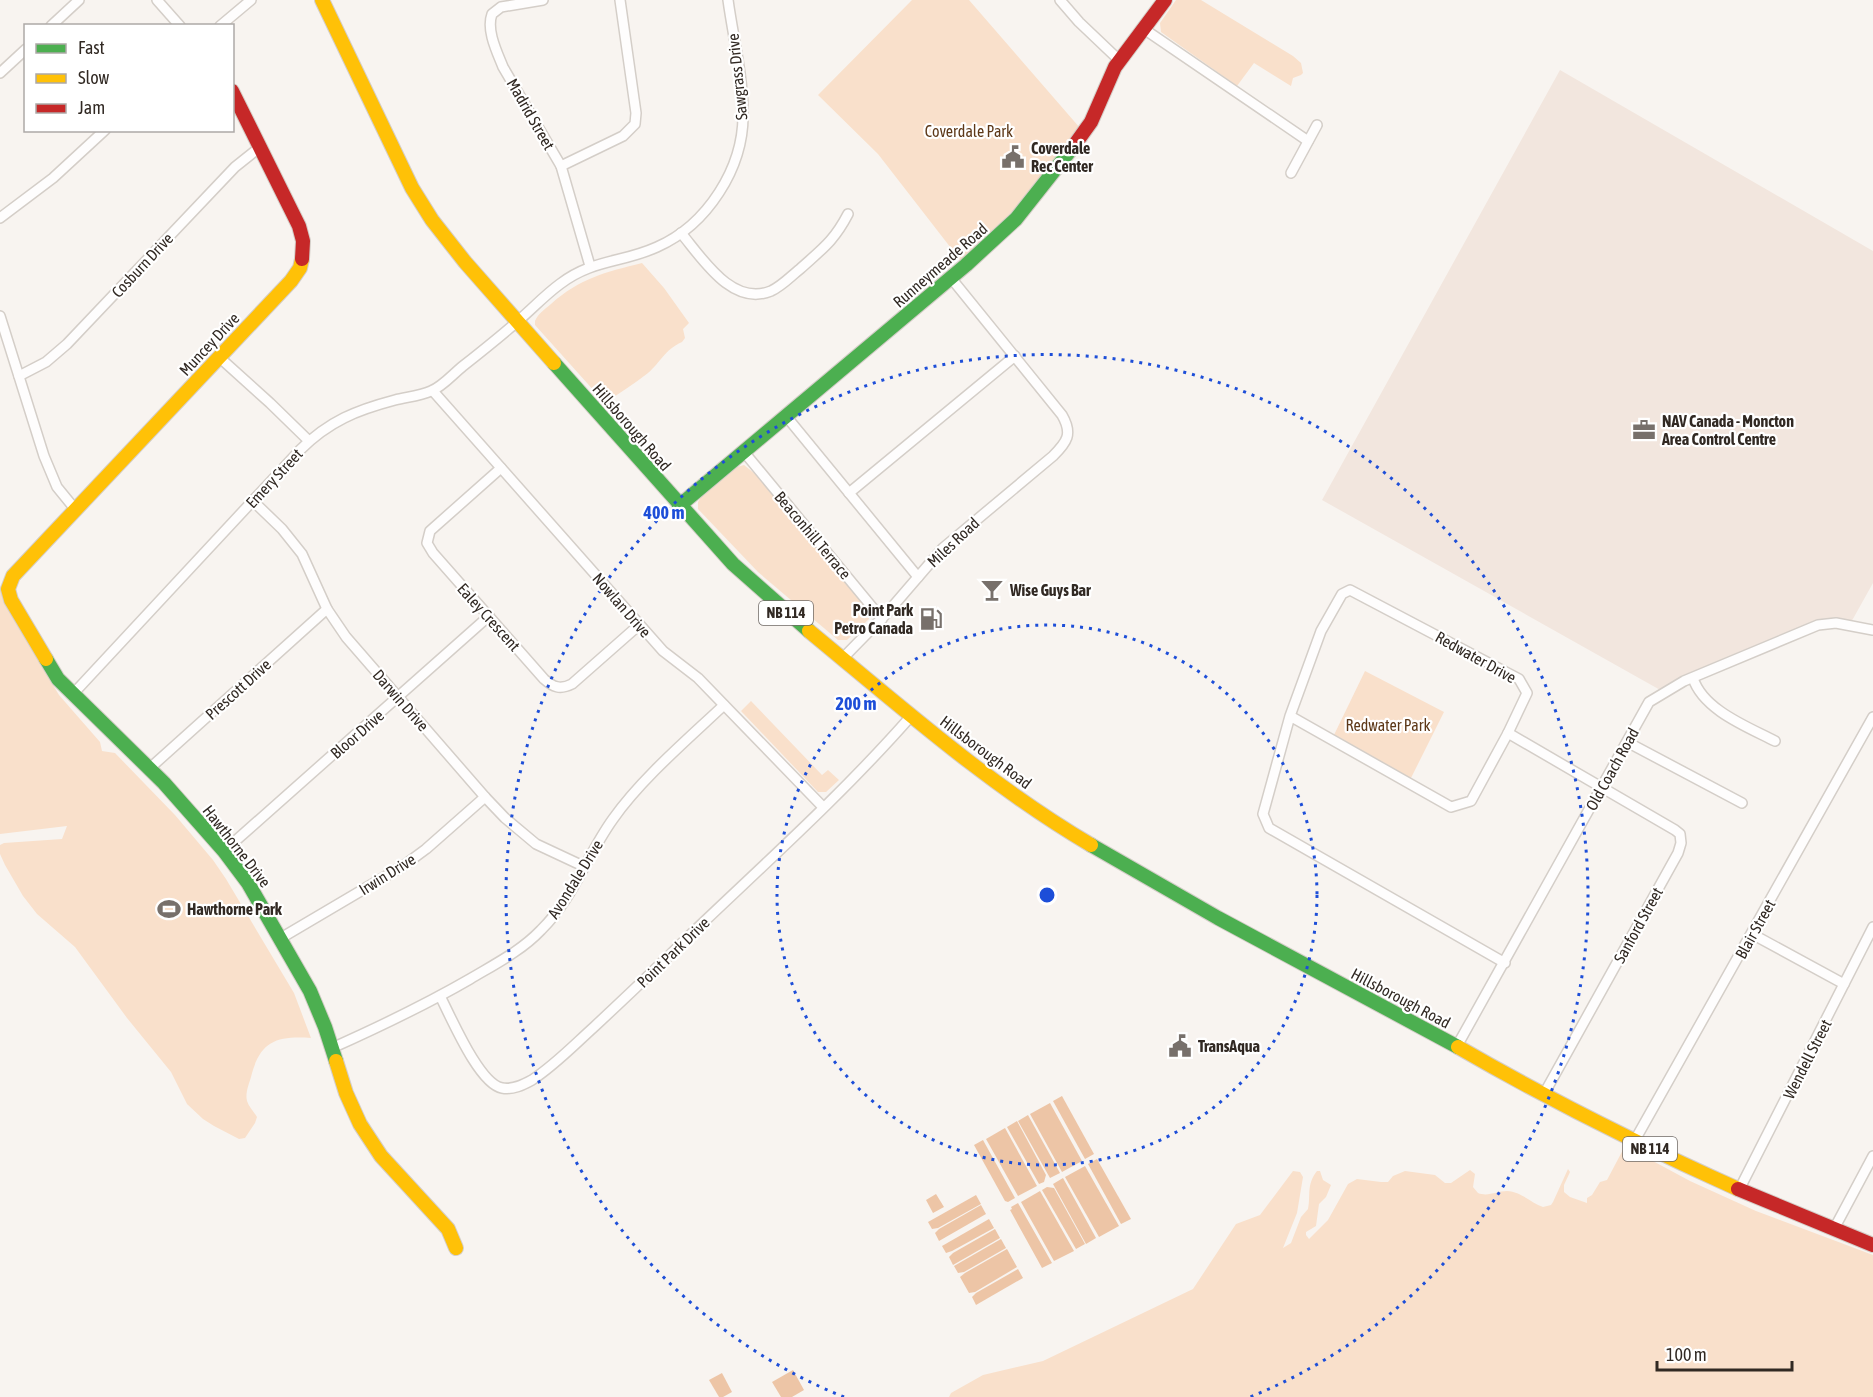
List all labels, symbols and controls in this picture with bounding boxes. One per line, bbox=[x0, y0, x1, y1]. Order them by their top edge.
legend bbox=[24, 24, 234, 132]
street label: Sawgrass Drive bbox=[724, 33, 751, 121]
text: Fast bbox=[78, 37, 105, 58]
text: Slow bbox=[78, 67, 109, 88]
street label: Madrid Street bbox=[503, 75, 559, 153]
text: Jam bbox=[78, 97, 105, 118]
park label: Coverdale Park bbox=[925, 122, 1013, 140]
place label: Coverdale Rec Center bbox=[1031, 139, 1093, 175]
public building icon: Coverdale Rec Center bbox=[1000, 144, 1026, 170]
street label: Runneymeade Road bbox=[889, 219, 991, 312]
street label: Cosburn Drive bbox=[108, 229, 176, 301]
street label: Muncey Drive bbox=[175, 309, 243, 380]
street label: Hillsborough Road bbox=[589, 380, 675, 475]
place label: NAV Canada - Moncton Area Control Centre bbox=[1661, 412, 1794, 448]
office icon: NAV Canada - Moncton Area Control Centre bbox=[1631, 417, 1657, 443]
street label: Emery Street bbox=[242, 444, 307, 512]
street label: Beaconhill Terrace bbox=[771, 488, 855, 582]
text: 400 m bbox=[643, 502, 684, 523]
street label: Miles Road bbox=[923, 514, 983, 570]
street label: Nowlan Drive bbox=[589, 569, 655, 641]
bar icon: Wise Guys Bar bbox=[979, 577, 1005, 603]
street label: Ealey Crescent bbox=[453, 580, 524, 655]
place label: Wise Guys Bar bbox=[1009, 581, 1091, 599]
road number: NB 114 bbox=[759, 601, 813, 625]
place label: Point Park Petro Canada bbox=[834, 601, 914, 637]
fuel station icon: Point Park Petro Canada bbox=[918, 606, 944, 632]
street label: Redwater Drive bbox=[1433, 627, 1519, 687]
street label: Prescott Drive bbox=[202, 655, 274, 723]
street label: Darwin Drive bbox=[369, 666, 433, 734]
text: 200 m bbox=[836, 693, 876, 714]
street label: Bloor Drive bbox=[327, 706, 387, 762]
street label: Hillsborough Road bbox=[936, 712, 1035, 793]
park label: Redwater Park bbox=[1346, 716, 1430, 734]
street label: Old Coach Road bbox=[1582, 724, 1642, 814]
street label: Hawthorne Drive bbox=[199, 801, 275, 891]
street label: Avondale Drive bbox=[544, 836, 606, 922]
street label: Irwin Drive bbox=[355, 850, 419, 898]
street label: Sanford Street bbox=[1610, 884, 1666, 966]
centre of rings bbox=[1037, 885, 1057, 905]
sports icon: Hawthorne Park bbox=[156, 896, 182, 922]
street label: Blair Street bbox=[1731, 896, 1779, 962]
place label: Hawthorne Park bbox=[187, 900, 283, 918]
street label: Point Park Drive bbox=[633, 913, 713, 991]
street label: Hillsborough Road bbox=[1348, 964, 1454, 1033]
street label: Wendell Street bbox=[1779, 1016, 1835, 1102]
public building icon: TransAqua bbox=[1167, 1033, 1193, 1059]
place label: TransAqua bbox=[1198, 1037, 1260, 1055]
road number: NB 114 bbox=[1623, 1137, 1677, 1161]
scale bar bbox=[1657, 1334, 1792, 1372]
text: 100 m bbox=[1666, 1344, 1707, 1365]

